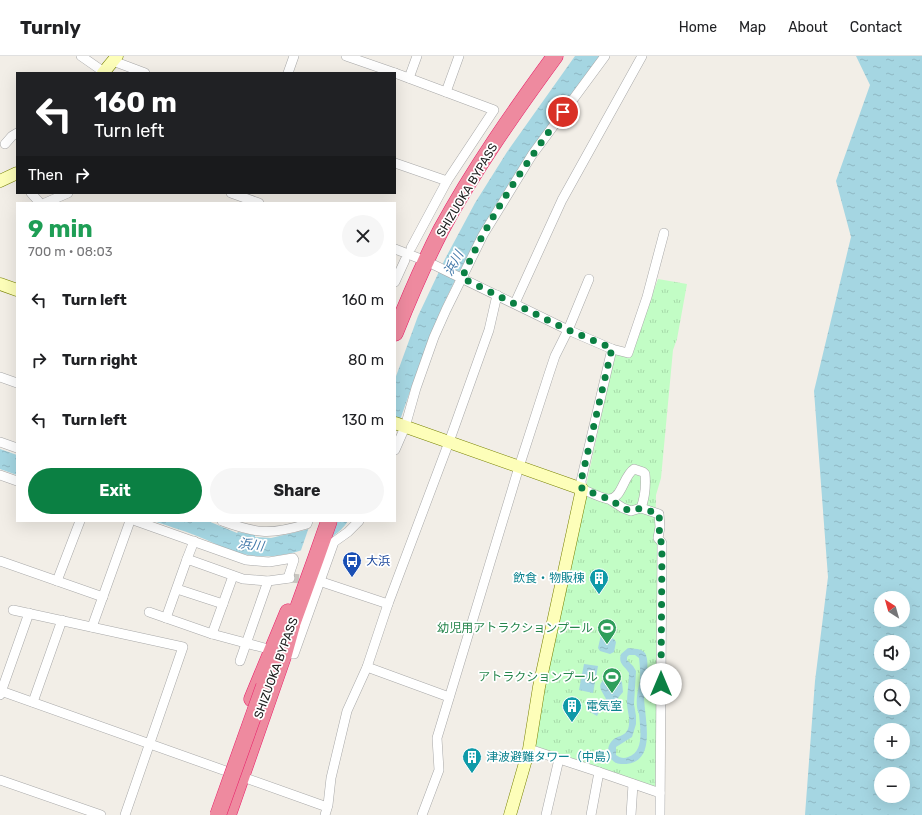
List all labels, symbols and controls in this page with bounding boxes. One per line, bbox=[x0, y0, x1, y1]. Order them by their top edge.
text: Turnly bbox=[20, 16, 81, 39]
text: Home bbox=[679, 19, 717, 36]
text: Map bbox=[739, 19, 766, 36]
text: About bbox=[788, 19, 828, 36]
text: Contact bbox=[850, 19, 902, 36]
text: 160 m bbox=[94, 86, 177, 119]
icon: left bbox=[28, 88, 80, 140]
pin bbox=[546, 95, 580, 129]
icon: arrive bbox=[552, 101, 574, 123]
text: Turn left bbox=[94, 120, 164, 142]
street label: SHIZUOKA BYPASS bbox=[434, 141, 500, 239]
icon: right bbox=[71, 164, 93, 186]
text: Then bbox=[28, 166, 63, 184]
text: 9 min bbox=[28, 215, 93, 243]
button: close bbox=[342, 215, 384, 257]
text: 700 m · 08:03 bbox=[28, 244, 113, 259]
water label: 浜川 bbox=[441, 246, 467, 278]
icon: left bbox=[28, 289, 50, 311]
text: Turn left bbox=[62, 291, 127, 309]
text: 160 m bbox=[342, 291, 384, 309]
icon: right bbox=[28, 349, 50, 371]
text: Turn right bbox=[62, 351, 137, 369]
text: 80 m bbox=[348, 351, 384, 369]
icon: left bbox=[28, 409, 50, 431]
text: Turn left bbox=[62, 411, 127, 429]
text: 130 m bbox=[342, 411, 384, 429]
button: Exit bbox=[28, 468, 202, 514]
button: Share bbox=[210, 468, 384, 514]
water label: 浜川 bbox=[237, 535, 267, 554]
bus stop icon: 大浜 bbox=[341, 550, 363, 578]
place label: 大浜 bbox=[366, 554, 390, 568]
building icon: 飲食・物販棟 bbox=[588, 567, 610, 595]
place label: 飲食・物販棟 bbox=[513, 571, 585, 585]
north arrow bbox=[874, 591, 910, 627]
map controls bbox=[874, 591, 910, 803]
street label: SHIZUOKA BYPASS bbox=[251, 616, 301, 720]
sports icon: 幼児用アトラクションプール bbox=[596, 617, 618, 645]
place label: 幼児用アトラクションプール bbox=[437, 621, 593, 635]
button: sound bbox=[874, 635, 910, 671]
position arrow bbox=[640, 663, 682, 705]
sports icon: アトラクションプール bbox=[601, 666, 623, 694]
place label: アトラクションプール bbox=[478, 670, 598, 684]
button: search bbox=[874, 679, 910, 715]
building icon: 電気室 bbox=[561, 695, 583, 723]
place label: 電気室 bbox=[586, 699, 622, 713]
button: + bbox=[874, 723, 910, 759]
building icon: 津波避難タワー（中島） bbox=[461, 746, 483, 774]
place label: 津波避難タワー（中島） bbox=[486, 750, 618, 764]
button: − bbox=[874, 767, 910, 803]

